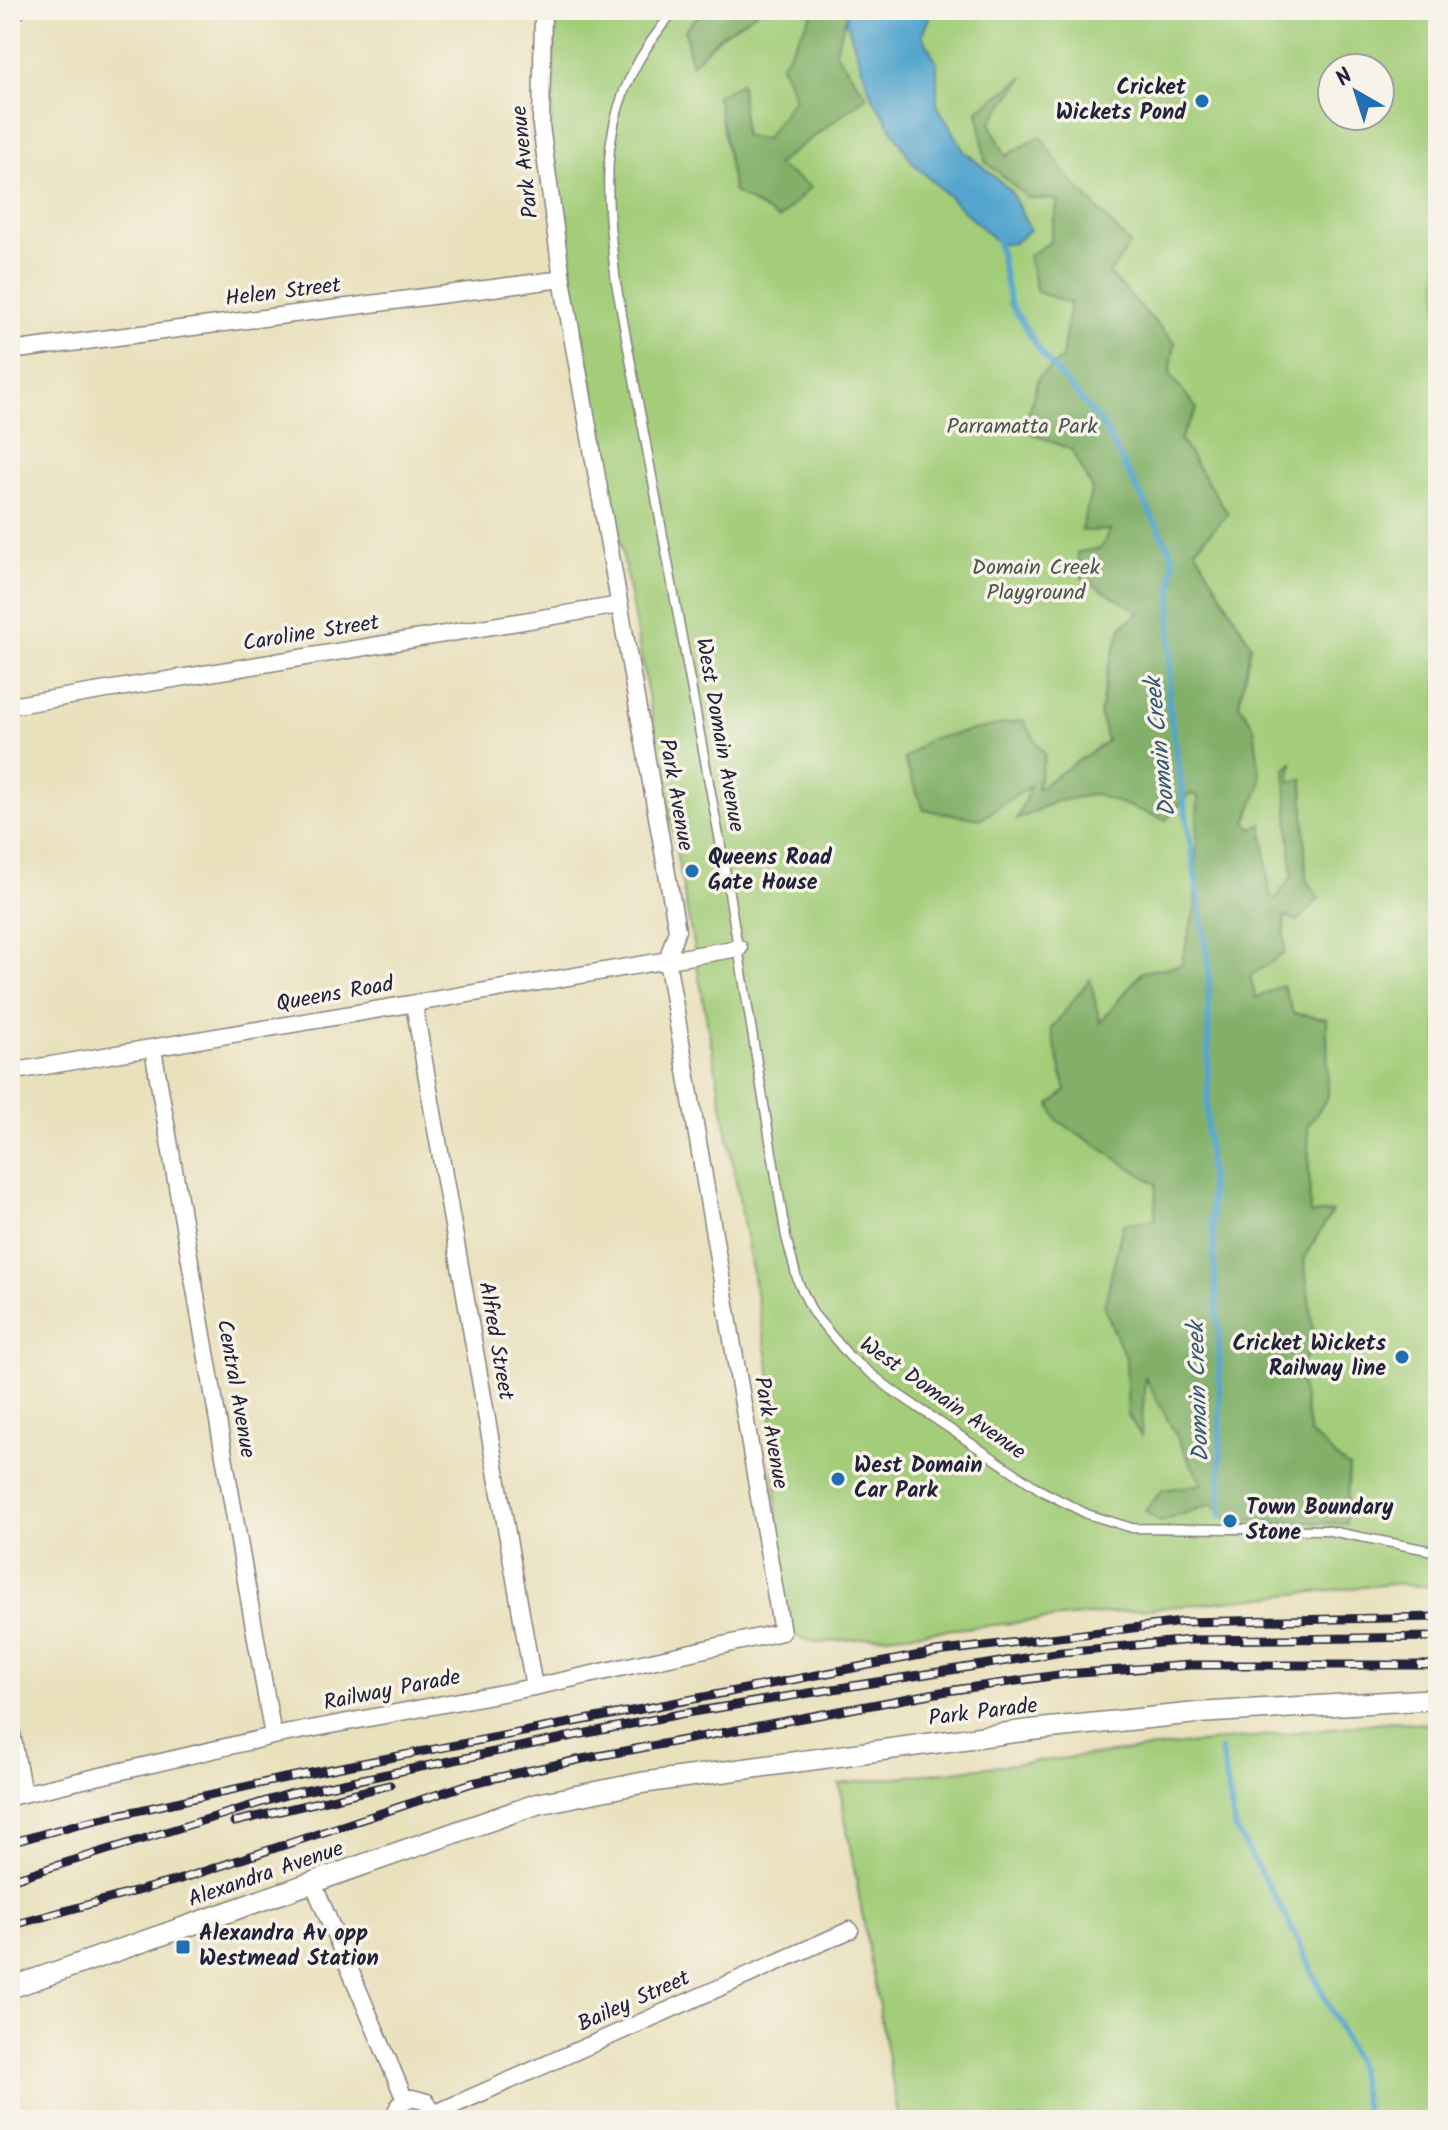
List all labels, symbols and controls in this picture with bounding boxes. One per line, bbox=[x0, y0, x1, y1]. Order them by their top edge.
north arrow bbox=[1316, 52, 1396, 132]
text: N bbox=[1329, 60, 1361, 96]
place label: Cricket Wickets Pond bbox=[1056, 71, 1187, 131]
marker: Cricket Wickets Pond bbox=[1193, 92, 1211, 110]
street label: Park Avenue bbox=[503, 104, 549, 220]
street label: Helen Street bbox=[223, 268, 343, 317]
park label: Parramatta Park bbox=[946, 410, 1098, 445]
park label: Domain Creek Playground bbox=[972, 551, 1101, 611]
street label: Caroline Street bbox=[240, 606, 382, 662]
street label: West Domain Avenue bbox=[685, 635, 753, 835]
water label: Domain Creek bbox=[1134, 672, 1188, 819]
street label: Park Avenue bbox=[648, 736, 702, 854]
place label: Queens Road Gate House bbox=[708, 841, 833, 901]
marker: Queens Road Gate House bbox=[683, 862, 701, 880]
street label: Queens Road bbox=[274, 967, 397, 1023]
street label: Alfred Street bbox=[467, 1279, 523, 1404]
street label: Central Avenue bbox=[206, 1317, 264, 1461]
water label: Domain Creek bbox=[1177, 1318, 1221, 1463]
place label: Cricket Wickets Railway line bbox=[1232, 1327, 1387, 1387]
street label: West Domain Avenue bbox=[852, 1328, 1033, 1470]
marker: Cricket Wickets Railway line bbox=[1393, 1348, 1411, 1366]
street label: Park Avenue bbox=[743, 1374, 797, 1492]
place label: West Domain Car Park bbox=[854, 1449, 983, 1509]
marker: West Domain Car Park bbox=[829, 1470, 847, 1488]
place label: Town Boundary Stone bbox=[1246, 1491, 1394, 1551]
marker: Town Boundary Stone bbox=[1221, 1512, 1239, 1530]
street label: Railway Parade bbox=[321, 1661, 464, 1721]
street label: Park Parade bbox=[927, 1689, 1040, 1737]
street label: Alexandra Avenue bbox=[184, 1832, 349, 1918]
place label: Alexandra Av opp Westmead Station bbox=[199, 1917, 379, 1977]
marker: Alexandra Av opp Westmead Station bbox=[174, 1938, 192, 1956]
street label: Bailey Street bbox=[572, 1961, 696, 2042]

